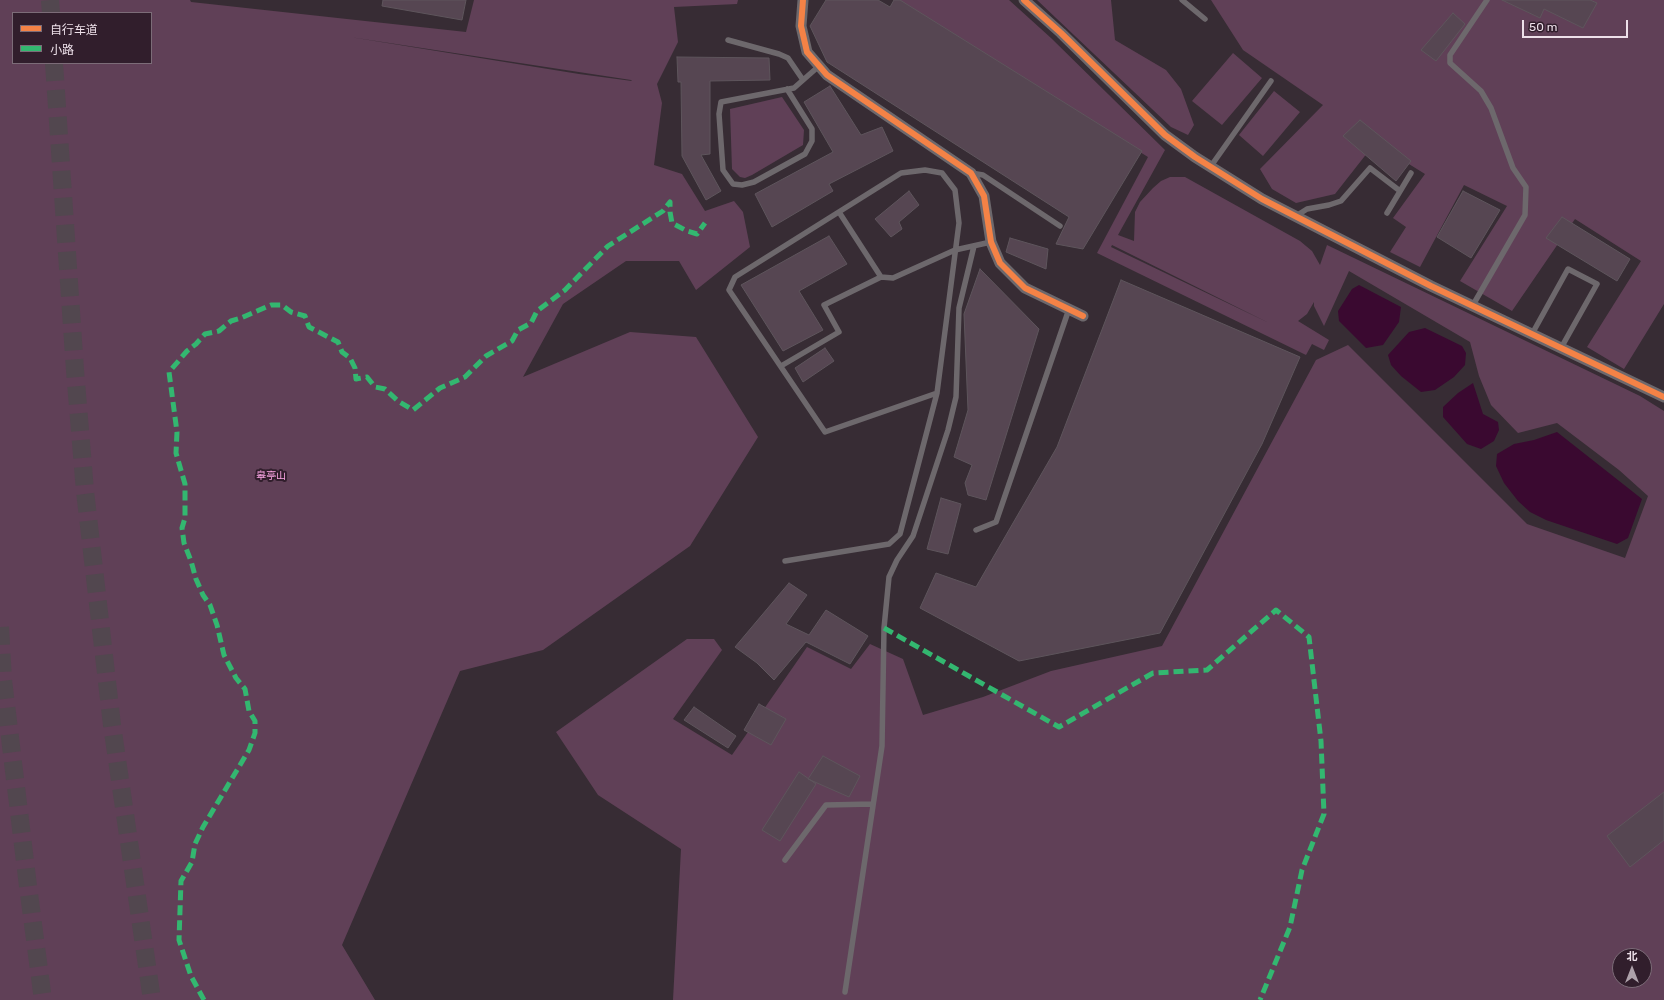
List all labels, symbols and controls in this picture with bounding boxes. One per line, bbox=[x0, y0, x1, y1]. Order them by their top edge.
legend bbox=[12, 12, 152, 64]
scale bar bbox=[1524, 12, 1630, 38]
text: 50 m bbox=[1529, 20, 1557, 34]
text: 自行车道 bbox=[50, 23, 98, 37]
text: 小路 bbox=[50, 43, 74, 57]
park label: 皋亭山 bbox=[256, 470, 286, 482]
north arrow bbox=[1612, 948, 1652, 988]
text: 北 bbox=[1627, 950, 1638, 963]

